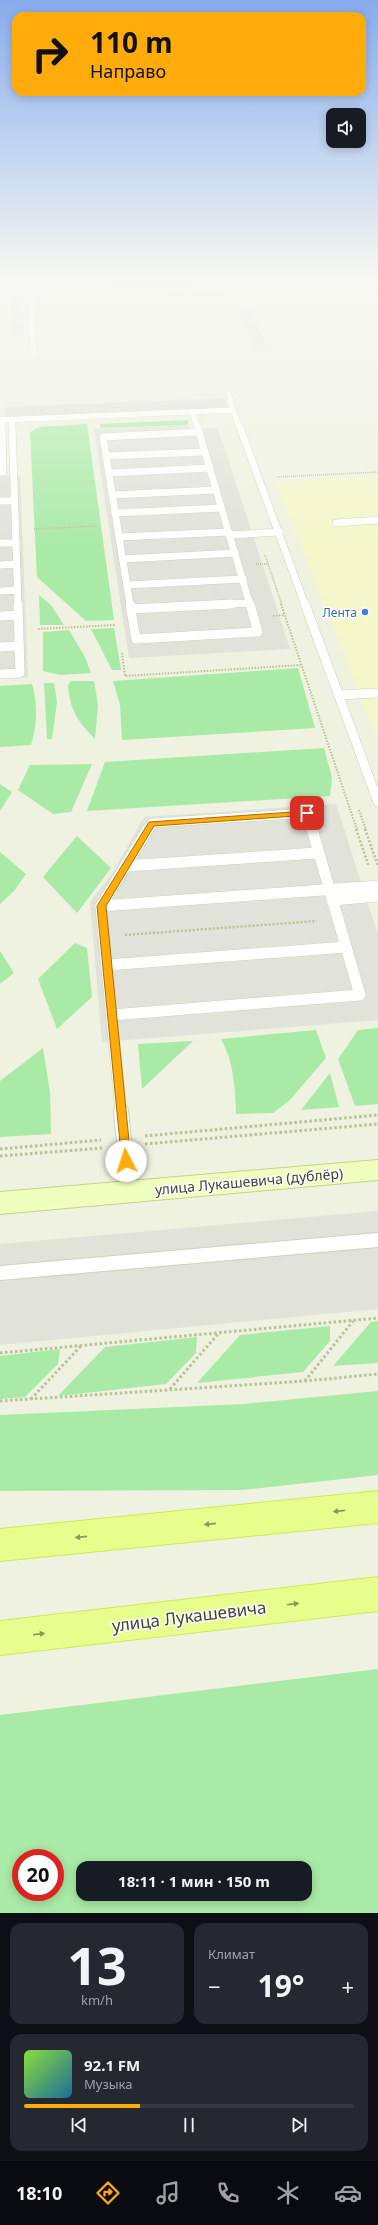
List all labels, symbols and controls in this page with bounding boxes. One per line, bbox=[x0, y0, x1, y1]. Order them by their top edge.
text: 110 m bbox=[90, 23, 173, 61]
icon: right bbox=[24, 28, 76, 80]
text: Направо bbox=[90, 59, 166, 83]
map controls bbox=[326, 108, 366, 148]
button: sound bbox=[326, 108, 366, 148]
place label: Лента bbox=[322, 604, 357, 621]
marker: Лента bbox=[360, 607, 370, 617]
pin bbox=[290, 796, 324, 830]
icon: arrive bbox=[296, 802, 318, 824]
position arrow bbox=[105, 1140, 147, 1182]
street label: улица Лукашевича (дублёр) bbox=[154, 1163, 344, 1199]
one-way arrow bbox=[333, 1507, 345, 1514]
one-way arrow bbox=[204, 1520, 216, 1527]
one-way arrow bbox=[74, 1534, 87, 1540]
street label: улица Лукашевича bbox=[110, 1595, 268, 1637]
one-way arrow bbox=[287, 1601, 299, 1607]
one-way arrow bbox=[33, 1630, 45, 1637]
speed limit sign: 20 bbox=[12, 1849, 64, 1901]
text: 18:11 · 1 мин · 150 m bbox=[118, 1871, 270, 1891]
text: 13 bbox=[67, 1929, 127, 2000]
text: Климат bbox=[208, 1945, 255, 1963]
text: 19° bbox=[257, 1965, 305, 2006]
text: − bbox=[208, 1971, 221, 2001]
text: + bbox=[341, 1971, 354, 2001]
text: km/h bbox=[81, 1991, 113, 2009]
text: 92.1 FM bbox=[84, 2055, 140, 2075]
text: Музыка bbox=[84, 2075, 133, 2093]
icon: previous bbox=[68, 2114, 90, 2136]
icon: pause bbox=[178, 2114, 200, 2136]
icon: next bbox=[288, 2114, 310, 2136]
icon: directions bbox=[94, 2179, 122, 2207]
icon: music bbox=[154, 2179, 182, 2207]
icon: phone bbox=[214, 2179, 242, 2207]
icon: climate bbox=[274, 2179, 302, 2207]
icon: car bbox=[334, 2179, 362, 2207]
text: 18:10 bbox=[16, 2181, 62, 2205]

